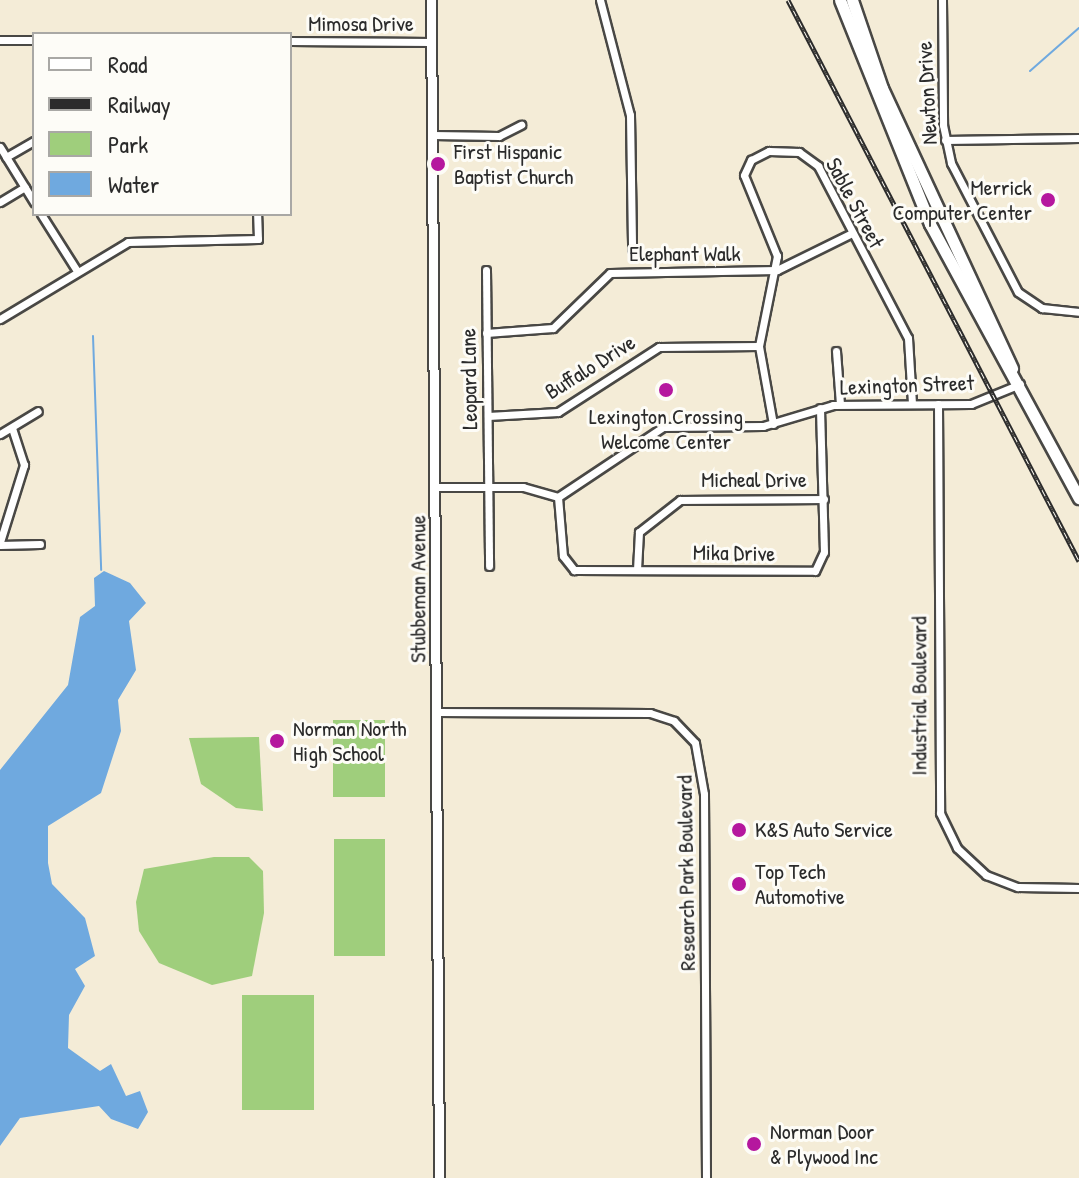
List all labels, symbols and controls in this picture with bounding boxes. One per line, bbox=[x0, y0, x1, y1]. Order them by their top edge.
street label: Mimosa Drive bbox=[308, 11, 414, 37]
legend bbox=[32, 32, 292, 216]
street label: Newton Drive bbox=[911, 41, 943, 145]
text: Road bbox=[108, 48, 147, 80]
text: Railway bbox=[108, 88, 171, 120]
text: Park bbox=[108, 128, 148, 160]
place label: First Hispanic Baptist Church bbox=[454, 138, 573, 190]
street label: Sable Street bbox=[820, 153, 890, 253]
marker: First Hispanic Baptist Church bbox=[429, 155, 447, 173]
text: Water bbox=[108, 168, 159, 200]
place label: Merrick Computer Center bbox=[892, 174, 1032, 226]
marker: Merrick Computer Center bbox=[1039, 191, 1057, 209]
street label: Elephant Walk bbox=[629, 241, 741, 267]
street label: Leopard Lane bbox=[455, 328, 483, 430]
street label: Buffalo Drive bbox=[540, 329, 640, 405]
street label: Lexington Street bbox=[840, 369, 974, 401]
marker: Lexington Crossing Welcome Center bbox=[657, 381, 675, 399]
place label: Lexington Crossing Welcome Center bbox=[589, 403, 743, 454]
street label: Micheal Drive bbox=[701, 467, 807, 493]
street label: Stubbeman Avenue bbox=[405, 515, 431, 663]
street label: Mika Drive bbox=[693, 539, 775, 567]
street label: Industrial Boulevard bbox=[906, 616, 932, 776]
place label: Norman North High School bbox=[293, 715, 406, 766]
marker: Norman North High School bbox=[268, 732, 286, 750]
street label: Research Park Boulevard bbox=[671, 775, 701, 971]
place label: K&S Auto Service bbox=[755, 817, 893, 843]
marker: K&S Auto Service bbox=[730, 821, 748, 839]
place label: Top Tech Automotive bbox=[755, 858, 845, 910]
marker: Top Tech Automotive bbox=[730, 875, 748, 893]
place label: Norman Door & Plywood Inc bbox=[770, 1118, 878, 1170]
marker: Norman Door & Plywood Inc bbox=[745, 1135, 763, 1153]

